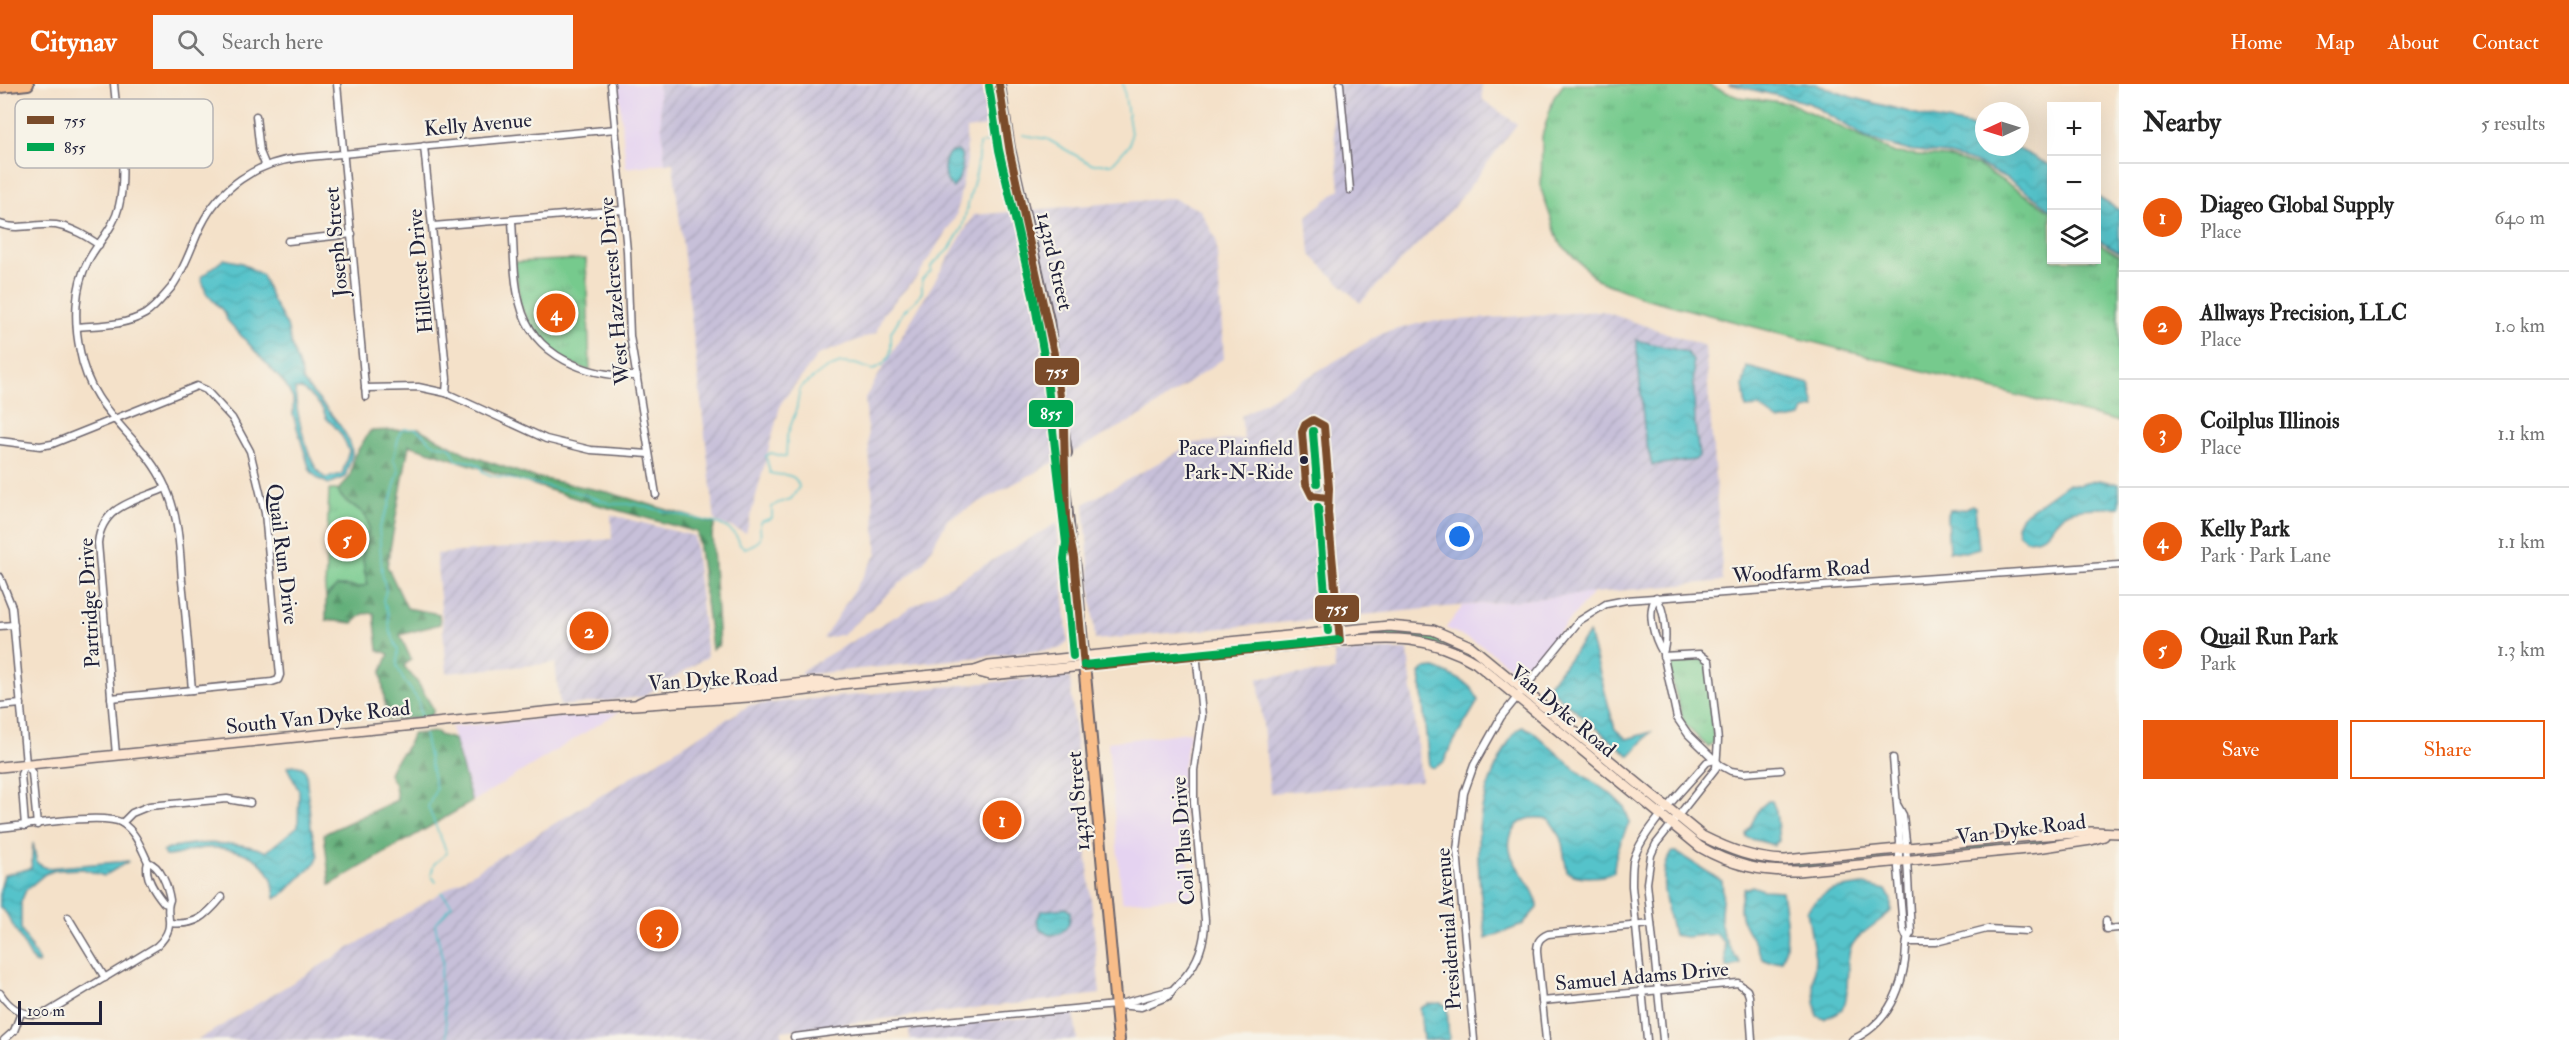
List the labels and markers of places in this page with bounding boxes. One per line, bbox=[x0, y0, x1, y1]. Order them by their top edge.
pin: 4 bbox=[536, 290, 576, 336]
place label: Pace Plainfield Park-N-Ride bbox=[1178, 436, 1293, 485]
marker: Pace Plainfield Park-N-Ride bbox=[1298, 454, 1310, 466]
pin: 5 bbox=[328, 516, 366, 562]
pin: 2 bbox=[570, 608, 608, 654]
pin: 1 bbox=[982, 798, 1022, 842]
pin: 3 bbox=[640, 906, 678, 952]

